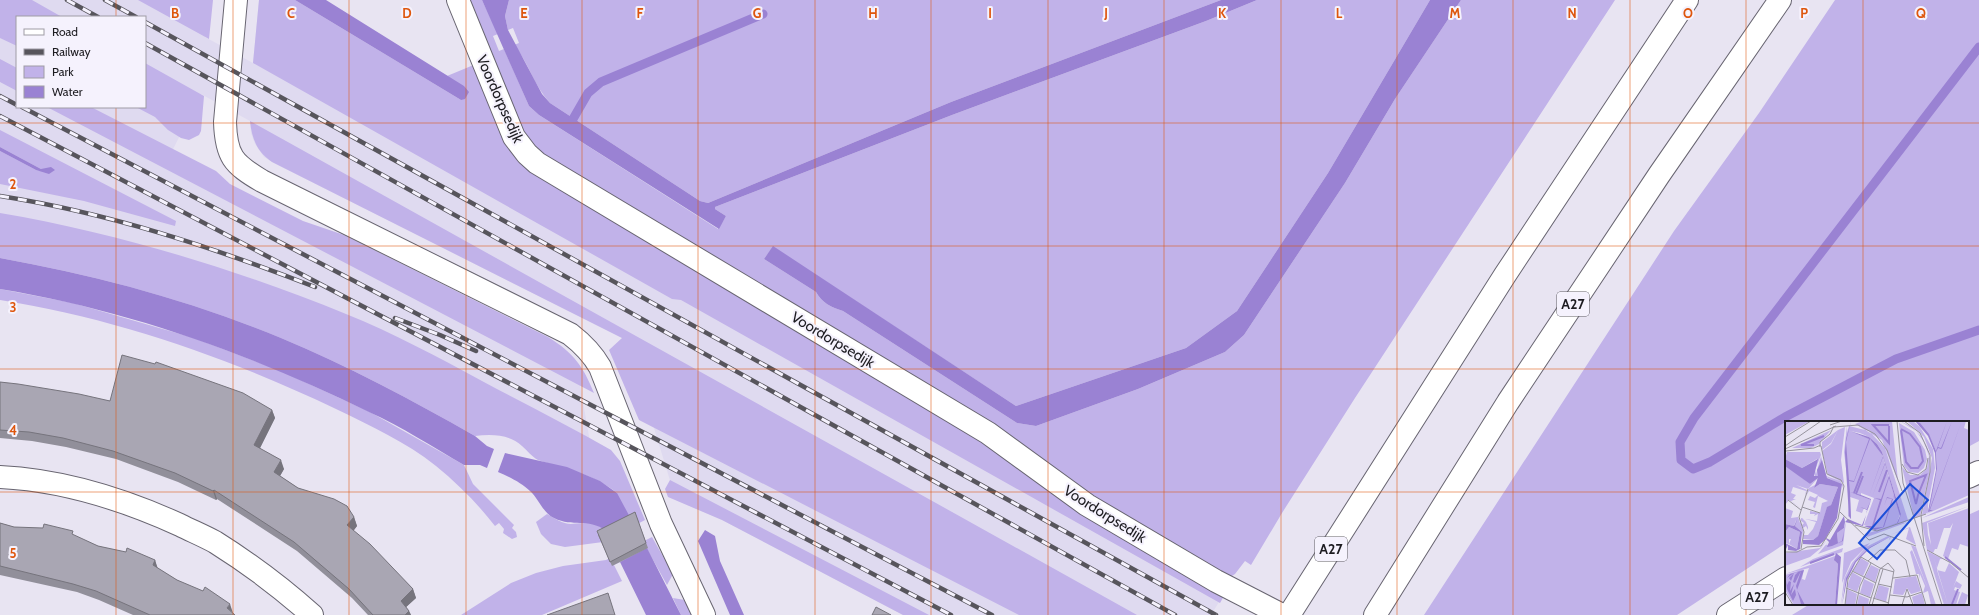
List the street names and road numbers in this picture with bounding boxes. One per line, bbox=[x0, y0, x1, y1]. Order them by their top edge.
street label: Voordorpsedijk bbox=[473, 52, 528, 146]
road number: A27 bbox=[1557, 292, 1589, 316]
street label: Voordorpsedijk bbox=[788, 308, 878, 372]
street label: Voordorpsedijk bbox=[1060, 481, 1150, 547]
road number: A27 bbox=[1315, 537, 1347, 561]
road number: A27 bbox=[1741, 585, 1773, 609]

